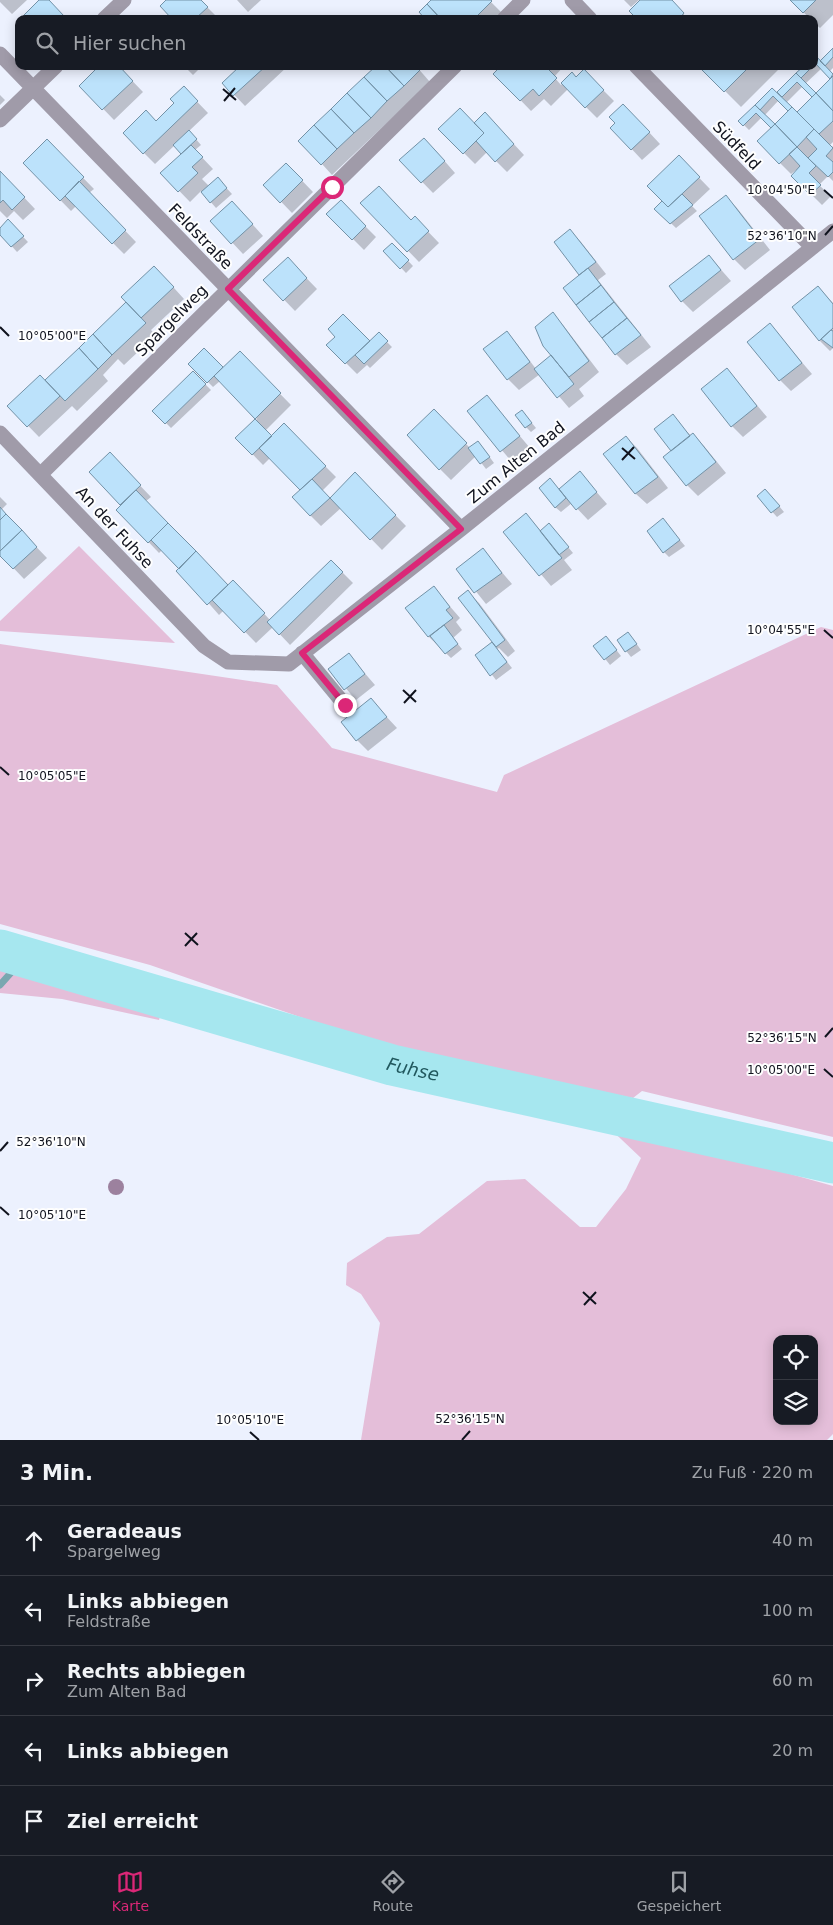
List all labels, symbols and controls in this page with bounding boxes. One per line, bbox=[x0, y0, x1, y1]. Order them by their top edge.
search box bbox=[15, 15, 818, 70]
icon: search bbox=[33, 29, 61, 57]
text: Hier suchen bbox=[73, 32, 186, 54]
street label: Südfeld bbox=[709, 117, 764, 174]
route start bbox=[321, 176, 344, 199]
text: 10°04'50"E bbox=[747, 183, 815, 197]
street label: Feldstraße bbox=[165, 200, 237, 273]
text: 52°36'10"N bbox=[747, 229, 817, 243]
street label: Spargelweg bbox=[131, 280, 211, 360]
text: 10°05'00"E bbox=[18, 329, 86, 343]
street label: Zum Alten Bad bbox=[464, 417, 569, 507]
street label: An der Fuhse bbox=[72, 483, 157, 572]
text: 10°04'55"E bbox=[747, 623, 815, 637]
route end bbox=[334, 694, 357, 717]
text: 10°05'05"E bbox=[18, 769, 86, 783]
text: 52°36'15"N bbox=[747, 1031, 817, 1045]
water label: Fuhse bbox=[384, 1053, 441, 1085]
text: 10°05'00"E bbox=[747, 1063, 815, 1077]
text: 52°36'10"N bbox=[16, 1135, 86, 1149]
text: 10°05'10"E bbox=[18, 1208, 86, 1222]
map controls bbox=[773, 1335, 818, 1425]
button: locate bbox=[773, 1335, 818, 1380]
button: layers bbox=[773, 1380, 818, 1425]
text: 52°36'15"N bbox=[435, 1412, 505, 1426]
text: 10°05'10"E bbox=[216, 1413, 284, 1427]
text: 3 Min. bbox=[20, 1461, 93, 1485]
text: Zu Fuß · 220 m bbox=[692, 1463, 813, 1482]
text: Geradeaus bbox=[67, 1520, 182, 1542]
icon: ahead bbox=[20, 1527, 48, 1555]
text: 40 m bbox=[772, 1531, 813, 1550]
text: Spargelweg bbox=[67, 1542, 161, 1561]
text: Links abbiegen bbox=[67, 1590, 229, 1612]
icon: left bbox=[20, 1597, 48, 1625]
text: 100 m bbox=[762, 1601, 813, 1620]
text: Feldstraße bbox=[67, 1612, 151, 1631]
text: Rechts abbiegen bbox=[67, 1660, 246, 1682]
icon: right bbox=[20, 1667, 48, 1695]
text: 60 m bbox=[772, 1671, 813, 1690]
text: Zum Alten Bad bbox=[67, 1682, 186, 1701]
icon: left bbox=[20, 1737, 48, 1765]
text: Links abbiegen bbox=[67, 1740, 229, 1762]
text: 20 m bbox=[772, 1741, 813, 1760]
icon: arrive bbox=[20, 1807, 48, 1835]
text: Ziel erreicht bbox=[67, 1810, 198, 1832]
tab: Karte bbox=[112, 1868, 149, 1914]
tab: Route bbox=[373, 1868, 413, 1914]
tab: Gespeichert bbox=[637, 1868, 721, 1914]

